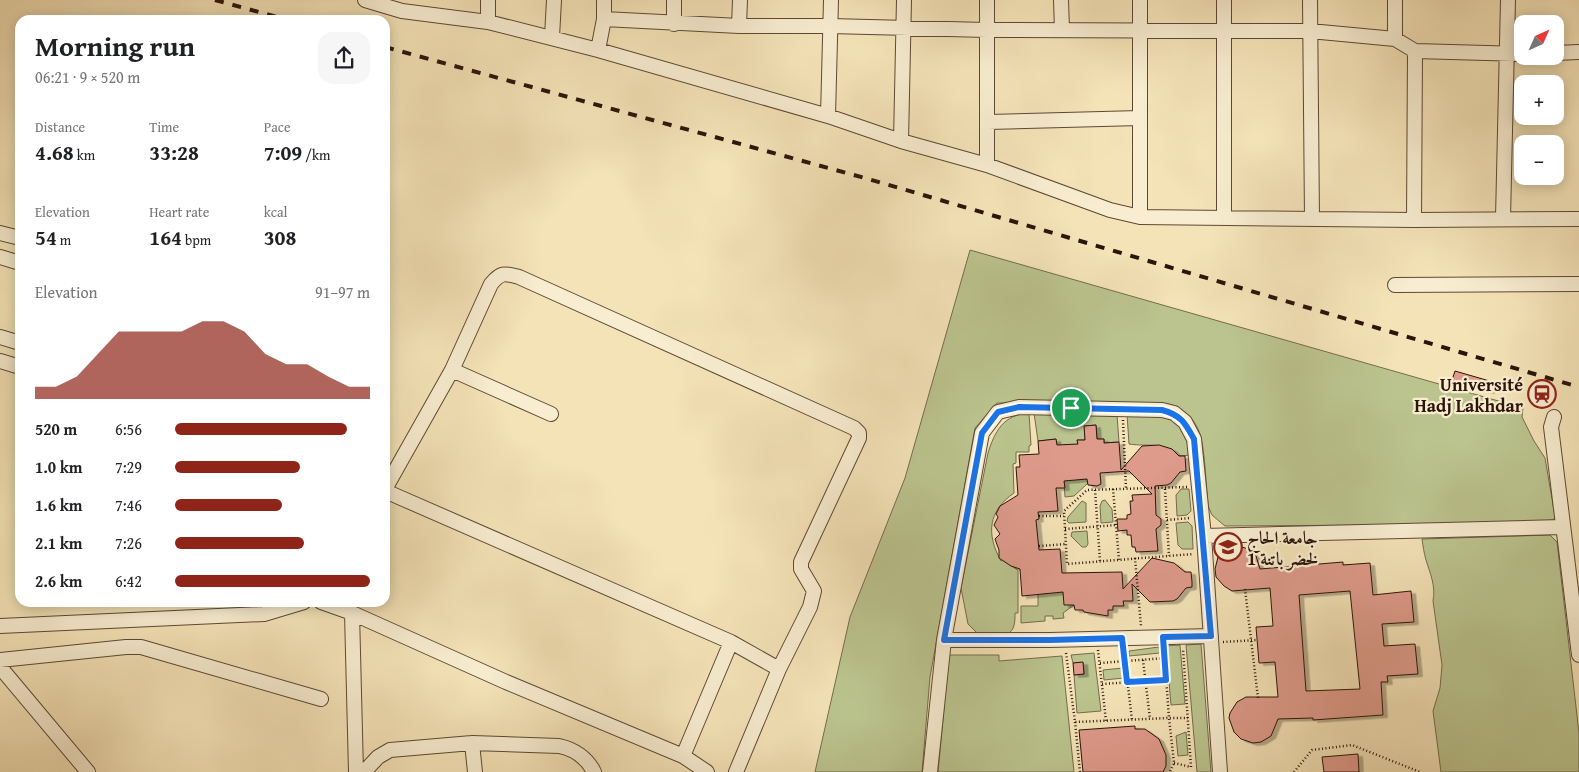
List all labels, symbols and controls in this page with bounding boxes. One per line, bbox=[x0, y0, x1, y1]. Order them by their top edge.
north arrow bbox=[1514, 15, 1564, 65]
map controls bbox=[1514, 15, 1564, 185]
text: Morning run bbox=[35, 25, 195, 66]
button: share bbox=[318, 32, 370, 84]
text: 06:21 · 9 × 520 m bbox=[35, 65, 140, 89]
button: + bbox=[1514, 75, 1564, 125]
text: Distance bbox=[35, 117, 85, 137]
text: Time bbox=[149, 117, 179, 137]
text: Pace bbox=[264, 117, 291, 137]
button: − bbox=[1514, 135, 1564, 185]
text: 4.68 bbox=[35, 137, 74, 168]
text: 33:28 bbox=[149, 137, 199, 168]
text: 7:09 bbox=[264, 137, 302, 168]
text: km bbox=[74, 145, 95, 165]
text: /km bbox=[302, 145, 330, 165]
text: Elevation bbox=[35, 202, 90, 222]
text: Heart rate bbox=[149, 202, 209, 222]
text: kcal bbox=[264, 202, 288, 222]
text: 54 bbox=[35, 222, 57, 253]
text: 164 bbox=[149, 222, 182, 253]
text: 308 bbox=[264, 222, 296, 253]
text: m bbox=[57, 230, 71, 250]
text: bpm bbox=[182, 230, 211, 250]
text: Elevation bbox=[35, 280, 98, 304]
text: 91–97 m bbox=[315, 280, 370, 304]
place label: Université Hadj Lakhdar bbox=[1414, 371, 1524, 419]
station icon: Université Hadj Lakhdar bbox=[1527, 379, 1557, 409]
pin bbox=[1050, 387, 1092, 429]
icon: arrive bbox=[1057, 394, 1085, 422]
text: 520 m bbox=[35, 417, 77, 441]
text: 6:56 bbox=[115, 417, 142, 441]
text: 1.0 km bbox=[35, 455, 82, 479]
text: 7:29 bbox=[115, 455, 142, 479]
text: 1.6 km bbox=[35, 493, 82, 517]
text: 7:46 bbox=[115, 493, 142, 517]
place label: جامعة الحاج لخضر باتنة 1 bbox=[1247, 524, 1319, 572]
text: 2.1 km bbox=[35, 531, 82, 555]
text: 7:26 bbox=[115, 531, 142, 555]
school or university icon: جامعة الحاج لخضر باتنة 1 bbox=[1213, 532, 1243, 562]
text: 2.6 km bbox=[35, 569, 82, 593]
text: 6:42 bbox=[115, 569, 142, 593]

